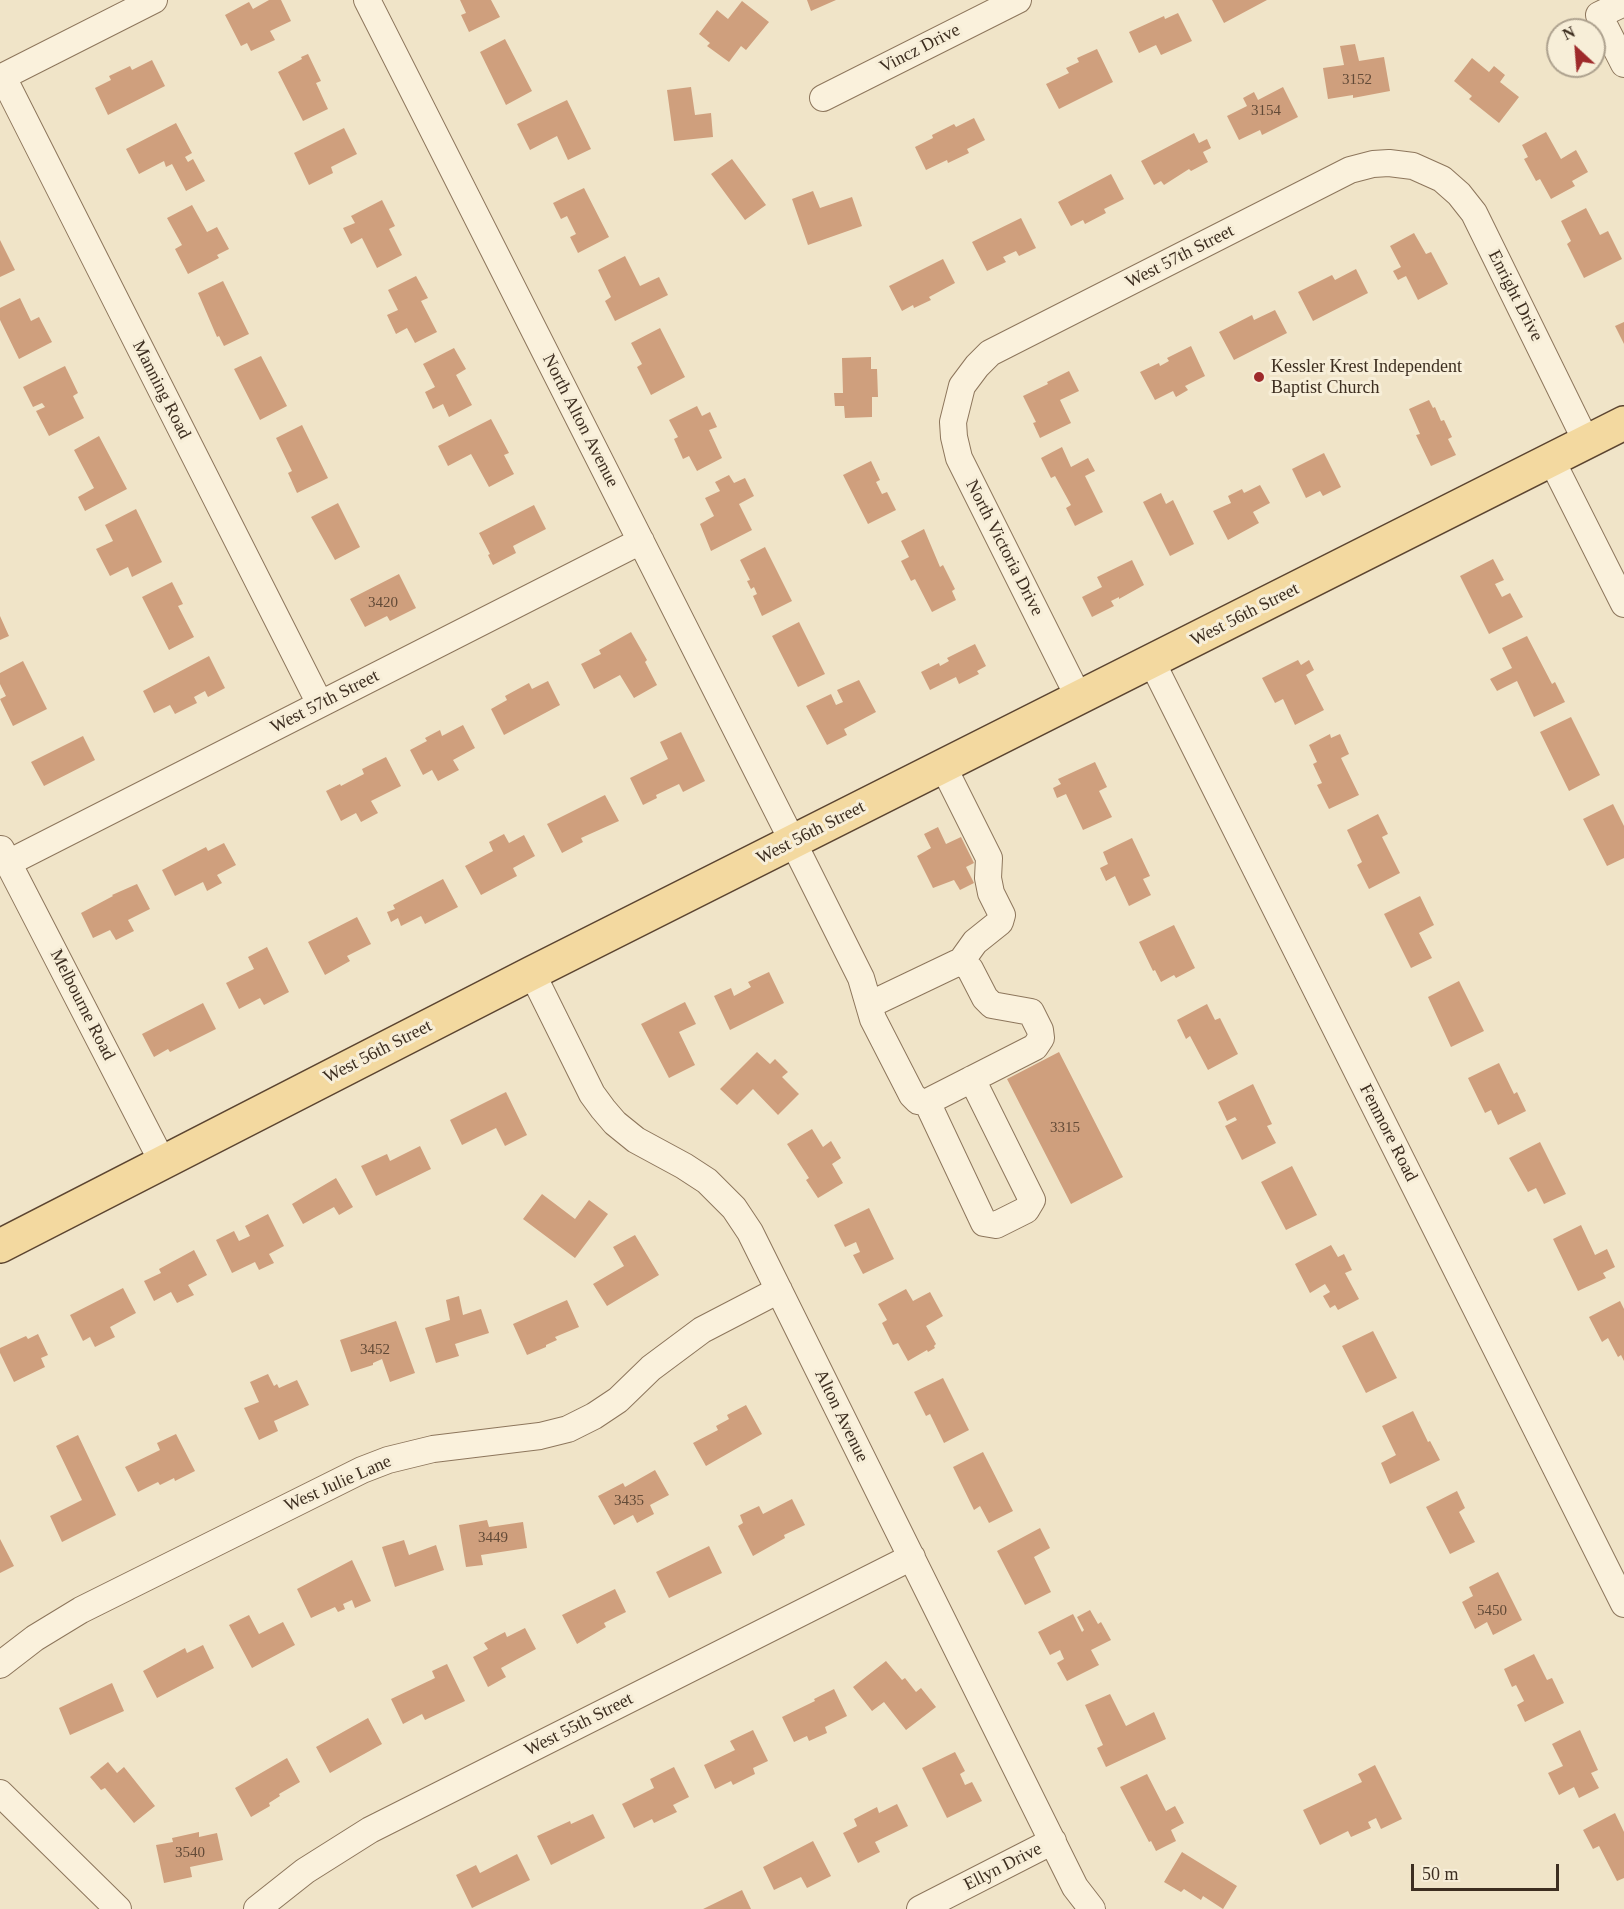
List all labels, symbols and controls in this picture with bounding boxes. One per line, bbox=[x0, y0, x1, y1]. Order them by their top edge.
north arrow bbox=[1546, 18, 1606, 78]
street label: Vincz Drive bbox=[876, 20, 964, 78]
text: N bbox=[1560, 23, 1578, 43]
house number: 3152 bbox=[1342, 71, 1372, 89]
house number: 3154 bbox=[1251, 102, 1281, 120]
street label: West 57th Street bbox=[1122, 220, 1238, 294]
street label: Enright Drive bbox=[1483, 247, 1547, 345]
street label: Manning Road bbox=[127, 337, 195, 443]
street label: North Alton Avenue bbox=[537, 351, 623, 491]
place label: Kessler Krest Independent Baptist Church bbox=[1271, 356, 1462, 398]
marker: Kessler Krest Independent Baptist Church bbox=[1252, 370, 1266, 384]
street label: North Victoria Drive bbox=[960, 476, 1048, 620]
street label: West 56th Street bbox=[1187, 578, 1303, 652]
house number: 3420 bbox=[368, 594, 398, 612]
street label: West 57th Street bbox=[267, 665, 383, 739]
street label: West 56th Street bbox=[753, 796, 869, 870]
street label: Melbourne Road bbox=[45, 946, 119, 1064]
street label: West 56th Street bbox=[320, 1015, 436, 1089]
street label: Fenmore Road bbox=[1354, 1081, 1422, 1185]
house number: 3315 bbox=[1050, 1119, 1080, 1137]
house number: 3452 bbox=[360, 1341, 390, 1359]
street label: Alton Avenue bbox=[809, 1366, 873, 1466]
street label: West Julie Lane bbox=[281, 1451, 395, 1517]
house number: 3435 bbox=[614, 1492, 644, 1510]
house number: 3449 bbox=[478, 1529, 508, 1547]
house number: 5450 bbox=[1477, 1602, 1507, 1620]
street label: West 55th Street bbox=[521, 1688, 637, 1762]
street label: Ellyn Drive bbox=[960, 1838, 1046, 1896]
house number: 3540 bbox=[175, 1844, 205, 1862]
scale bar bbox=[1414, 1852, 1562, 1890]
text: 50 m bbox=[1422, 1864, 1459, 1884]

